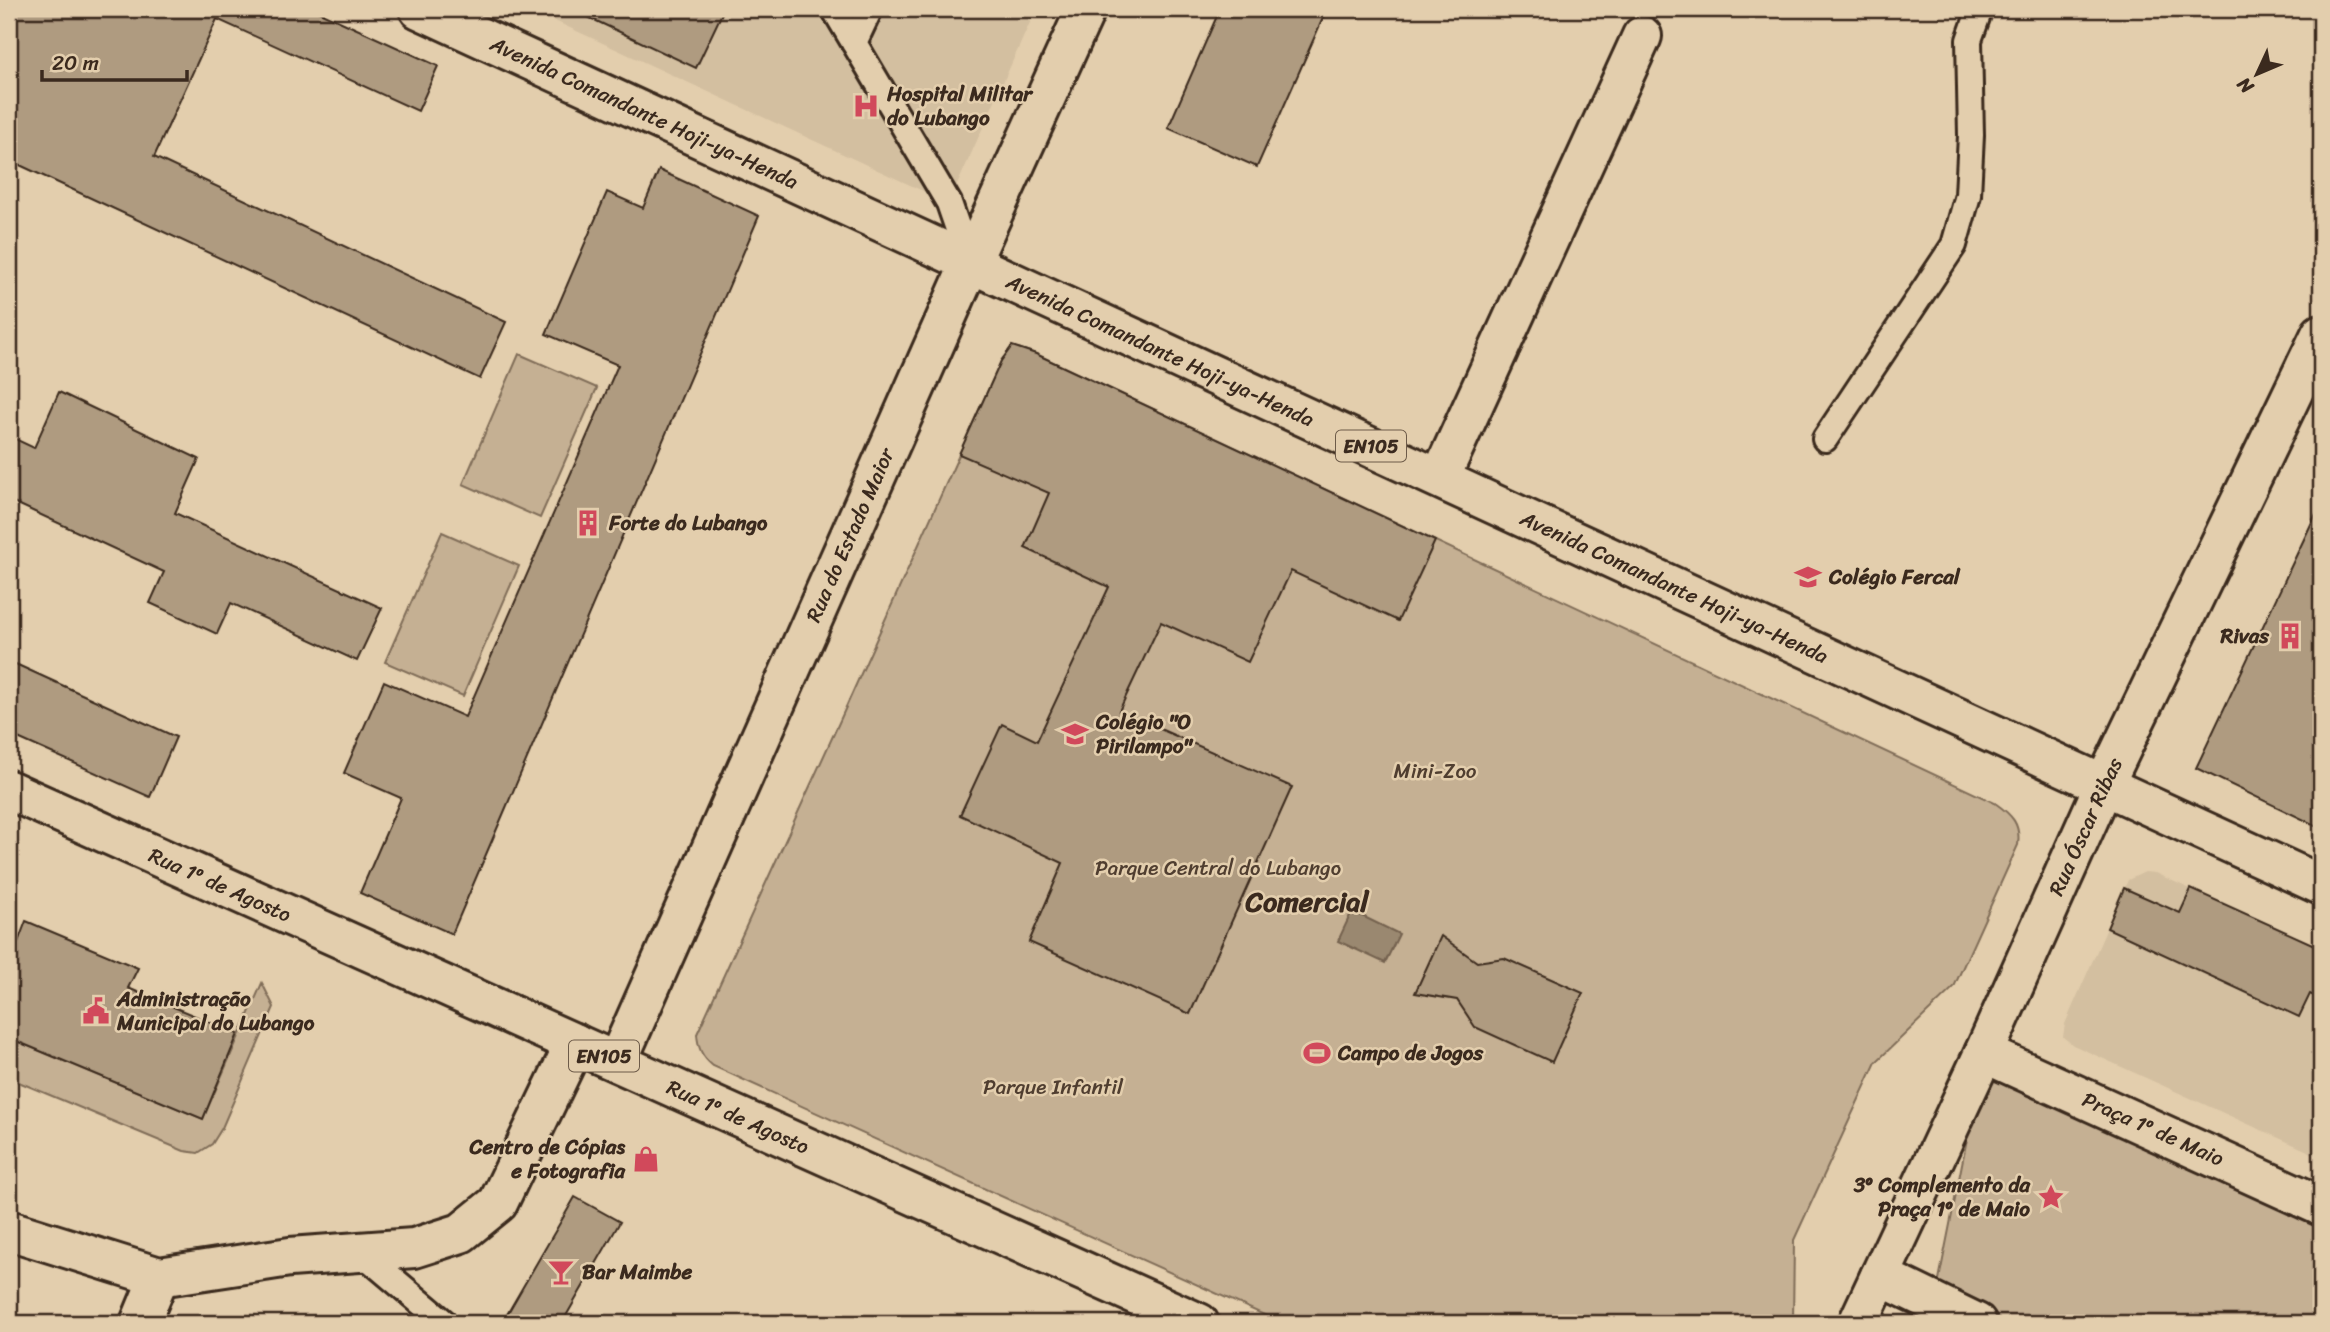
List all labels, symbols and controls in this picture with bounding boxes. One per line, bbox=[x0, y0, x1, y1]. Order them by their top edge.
street label: Avenida Comandante Hoji-ya-Henda bbox=[483, 25, 805, 200]
scale bar bbox=[42, 38, 187, 82]
north arrow bbox=[2222, 38, 2292, 108]
text: 20 m bbox=[52, 44, 99, 82]
text: N bbox=[2228, 69, 2262, 102]
place label: Hospital Militar do Lubango bbox=[886, 75, 1034, 137]
hospital icon: Hospital Militar do Lubango bbox=[851, 91, 881, 121]
street label: Avenida Comandante Hoji-ya-Henda bbox=[999, 262, 1321, 438]
road number: EN105 bbox=[1336, 430, 1406, 462]
street label: Rua do Estado Maior bbox=[795, 441, 906, 629]
street label: Avenida Comandante Hoji-ya-Henda bbox=[1513, 499, 1835, 675]
place label: Forte do Lubango bbox=[608, 504, 768, 542]
building icon: Forte do Lubango bbox=[573, 508, 603, 538]
place label: Colégio Fercal bbox=[1828, 558, 1961, 596]
school or university icon: Colégio Fercal bbox=[1793, 562, 1823, 592]
place label: Rivas bbox=[2219, 617, 2269, 655]
building icon: Rivas bbox=[2275, 621, 2305, 651]
place label: Colégio "O Pirilampo" bbox=[1095, 703, 1194, 765]
school or university icon: Colégio "O Pirilampo" bbox=[1060, 719, 1090, 749]
street label: Rua Óscar Ribas bbox=[2038, 751, 2134, 902]
park label: Mini-Zoo bbox=[1394, 752, 1477, 790]
street label: Rua 1º de Agosto bbox=[142, 837, 298, 933]
park label: Parque Central do Lubango bbox=[1095, 849, 1341, 887]
district label: Comercial bbox=[1245, 877, 1369, 926]
place label: Administração Municipal do Lubango bbox=[116, 980, 315, 1042]
public building icon: Administração Municipal do Lubango bbox=[81, 996, 111, 1026]
place label: Campo de Jogos bbox=[1337, 1034, 1483, 1072]
sports icon: Campo de Jogos bbox=[1302, 1038, 1332, 1068]
road number: EN105 bbox=[569, 1040, 639, 1072]
park label: Parque Infantil bbox=[983, 1068, 1124, 1106]
street label: Rua 1º de Agosto bbox=[660, 1069, 816, 1165]
street label: Praça 1º de Maio bbox=[2076, 1081, 2231, 1177]
place label: Centro de Cópias e Fotografia bbox=[468, 1128, 626, 1190]
shop icon: Centro de Cópias e Fotografia bbox=[631, 1144, 661, 1174]
place label: 3º Complemento da Praça 1º de Maio bbox=[1853, 1166, 2031, 1228]
place icon: 3º Complemento da Praça 1º de Maio bbox=[2036, 1182, 2066, 1212]
place label: Bar Maimbe bbox=[582, 1253, 692, 1291]
bar icon: Bar Maimbe bbox=[546, 1257, 576, 1287]

